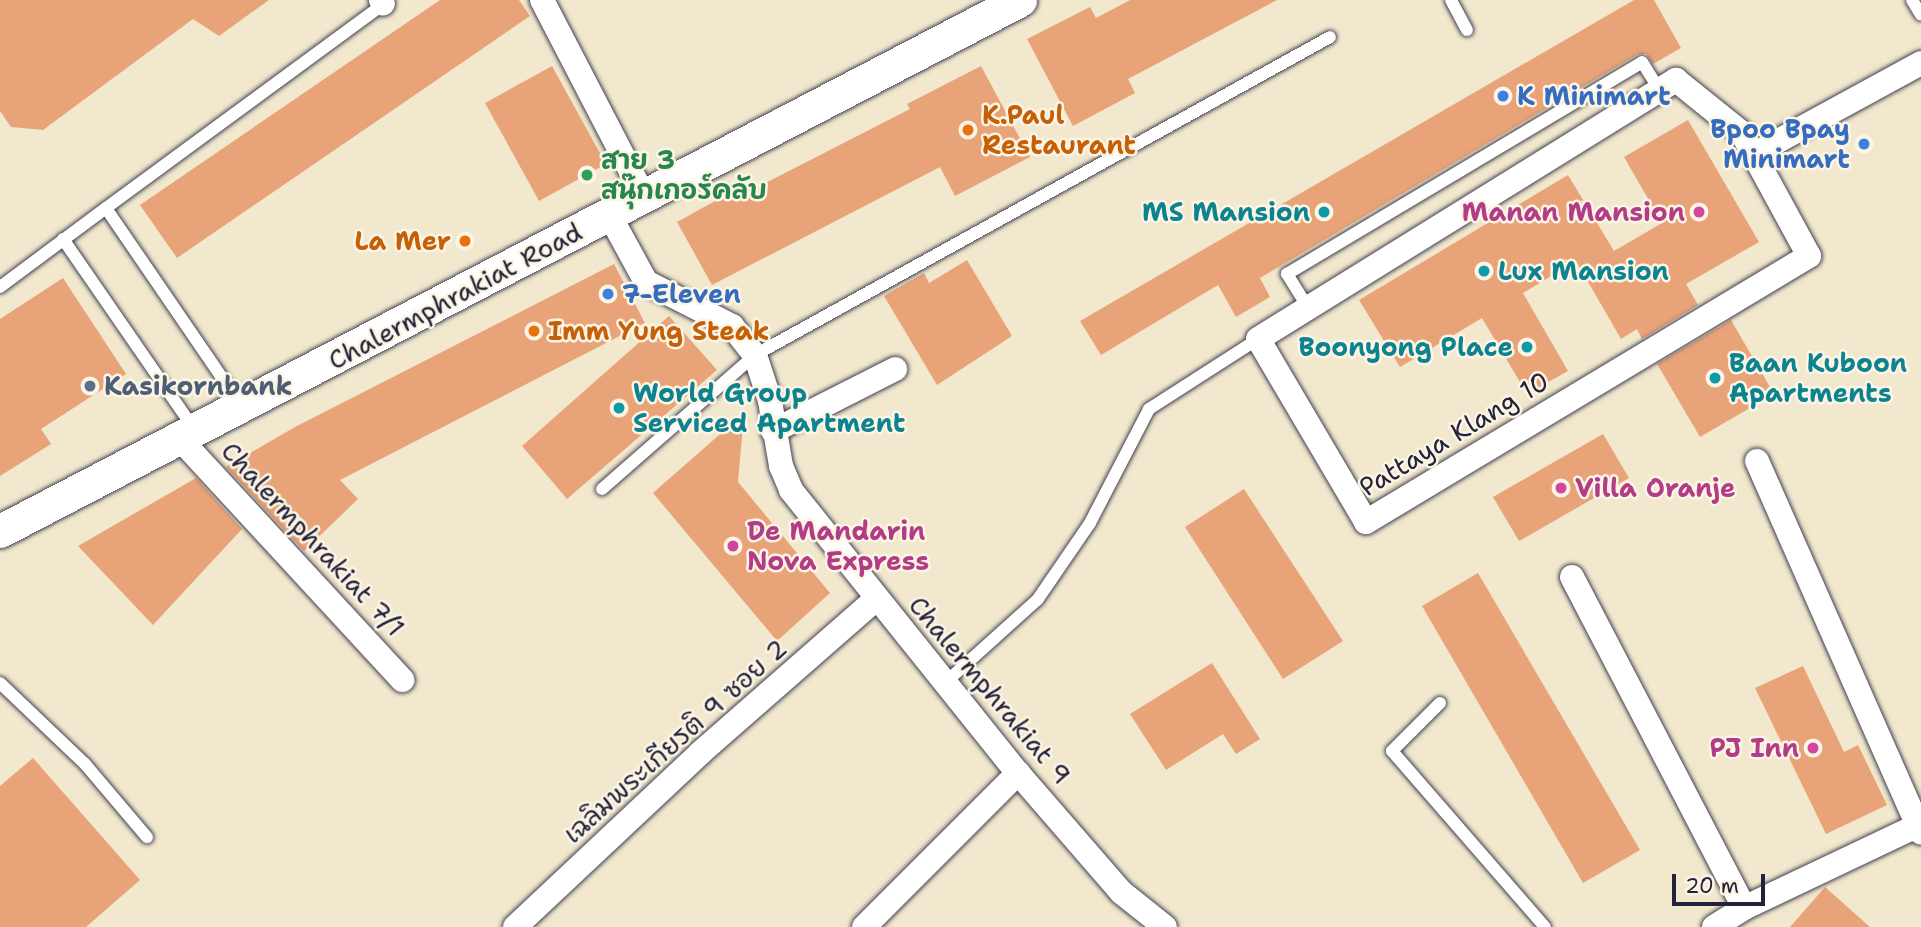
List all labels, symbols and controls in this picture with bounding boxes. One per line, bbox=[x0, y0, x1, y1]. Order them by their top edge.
place label: K Minimart bbox=[1517, 80, 1671, 112]
marker: K Minimart bbox=[1495, 88, 1511, 104]
place label: K.Paul Restaurant bbox=[982, 99, 1136, 160]
place label: Bpoo Bpay Minimart bbox=[1710, 113, 1850, 174]
marker: K.Paul Restaurant bbox=[960, 122, 976, 138]
marker: Bpoo Bpay Minimart bbox=[1856, 136, 1872, 152]
place label: สาย 3 สนุ๊กเกอร์คลับ bbox=[601, 144, 767, 206]
marker: สาย 3 สนุ๊กเกอร์คลับ bbox=[579, 167, 595, 183]
place label: MS Mansion bbox=[1142, 196, 1310, 228]
place label: Manan Mansion bbox=[1462, 196, 1685, 228]
marker: MS Mansion bbox=[1316, 204, 1332, 220]
marker: Manan Mansion bbox=[1691, 204, 1707, 220]
street label: Chalermphrakiat Road bbox=[323, 216, 587, 376]
place label: La Mer bbox=[354, 225, 451, 257]
marker: La Mer bbox=[457, 233, 473, 249]
place label: Lux Mansion bbox=[1498, 255, 1669, 287]
marker: Lux Mansion bbox=[1476, 263, 1492, 279]
place label: 7-Eleven bbox=[622, 278, 741, 310]
marker: 7-Eleven bbox=[600, 286, 616, 302]
place label: Imm Yung Steak bbox=[548, 315, 769, 347]
marker: Imm Yung Steak bbox=[526, 323, 542, 339]
place label: Boonyong Place bbox=[1299, 331, 1513, 363]
marker: Boonyong Place bbox=[1519, 339, 1535, 355]
place label: Baan Kuboon Apartments bbox=[1729, 347, 1907, 408]
street label: Pattaya Klang 10 bbox=[1353, 365, 1555, 503]
place label: Kasikornbank bbox=[104, 370, 293, 402]
marker: Baan Kuboon Apartments bbox=[1707, 370, 1723, 386]
place label: World Group Serviced Apartment bbox=[633, 377, 905, 438]
marker: Kasikornbank bbox=[82, 378, 98, 394]
marker: World Group Serviced Apartment bbox=[611, 400, 627, 416]
street label: Chalermphrakiat 7/1 bbox=[215, 435, 411, 643]
place label: Villa Oranje bbox=[1575, 472, 1736, 504]
marker: Villa Oranje bbox=[1553, 480, 1569, 496]
place label: De Mandarin Nova Express bbox=[747, 515, 929, 576]
marker: De Mandarin Nova Express bbox=[725, 538, 741, 554]
street label: Chalermphrakiat 9 bbox=[902, 590, 1078, 790]
street label: เฉลิมพระเกียรติ 9 ซอย 2 bbox=[557, 632, 793, 850]
place label: PJ Inn bbox=[1710, 732, 1799, 764]
marker: PJ Inn bbox=[1805, 740, 1821, 756]
scale bar bbox=[1676, 860, 1769, 904]
text: 20 m bbox=[1685, 872, 1739, 900]

